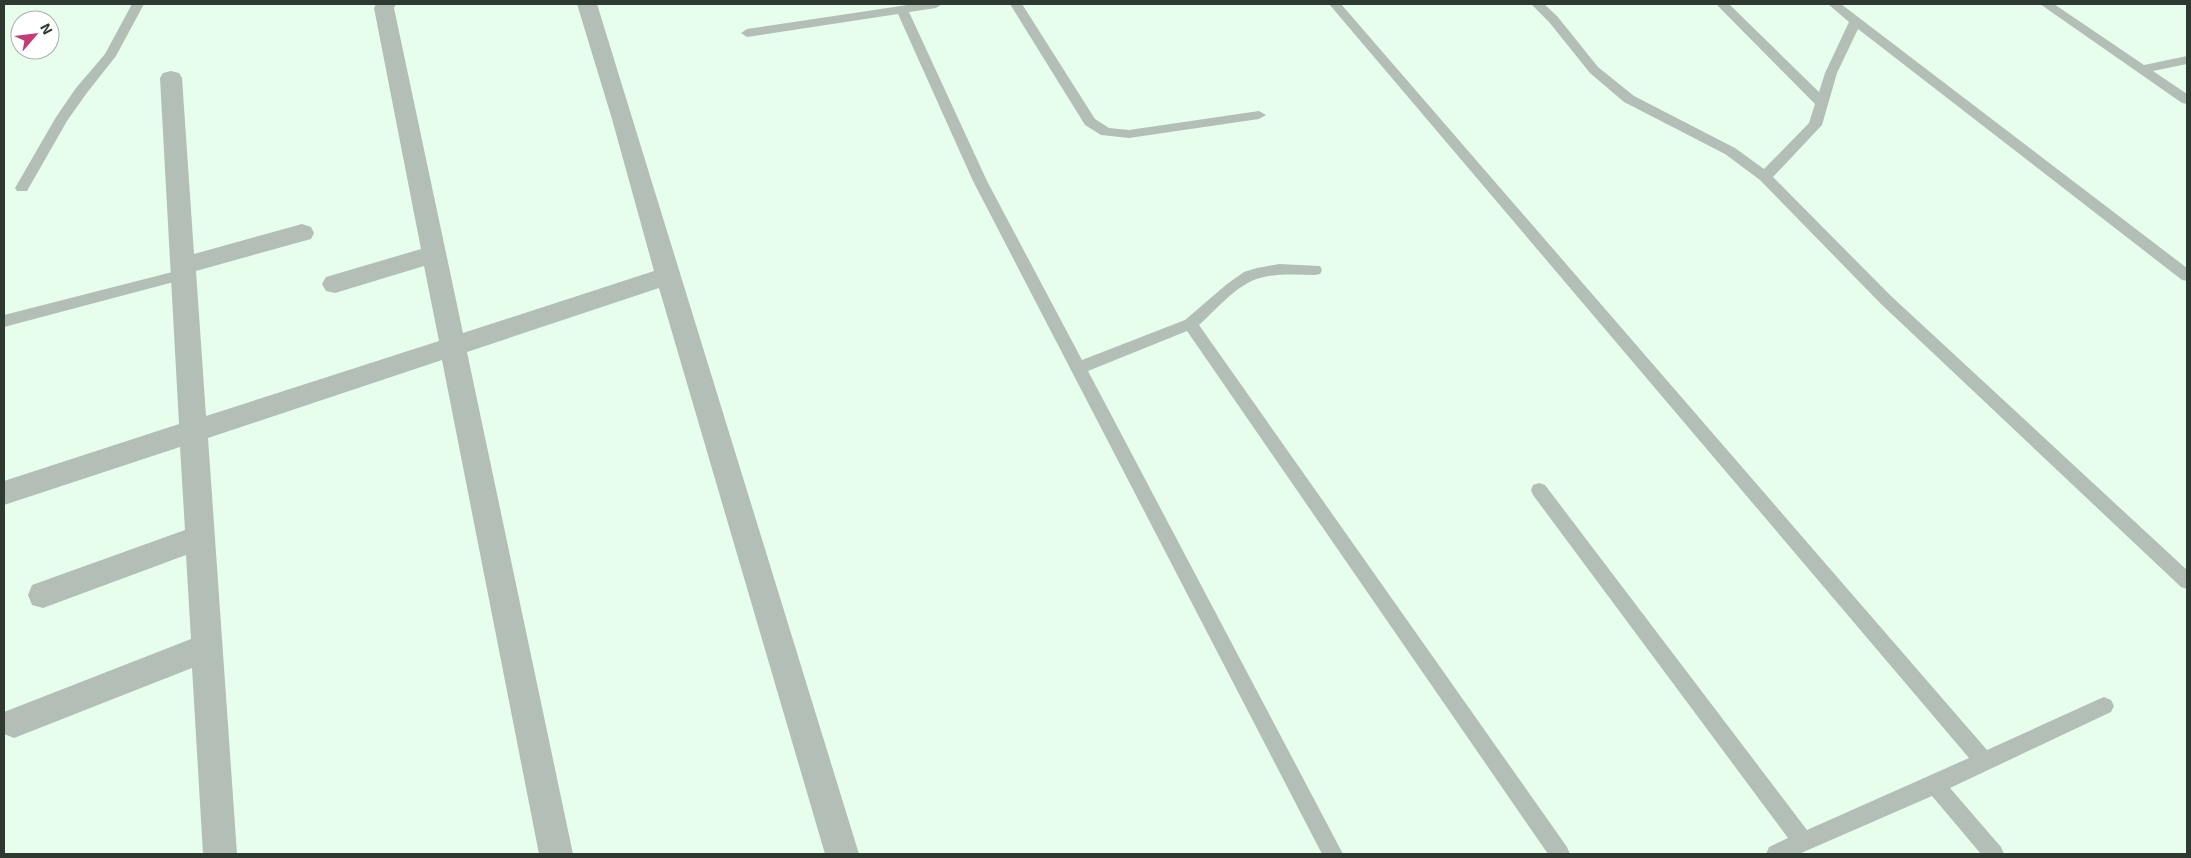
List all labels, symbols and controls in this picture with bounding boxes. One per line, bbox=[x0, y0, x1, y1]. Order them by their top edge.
north arrow bbox=[10, 10, 60, 60]
text: N bbox=[37, 20, 57, 37]

